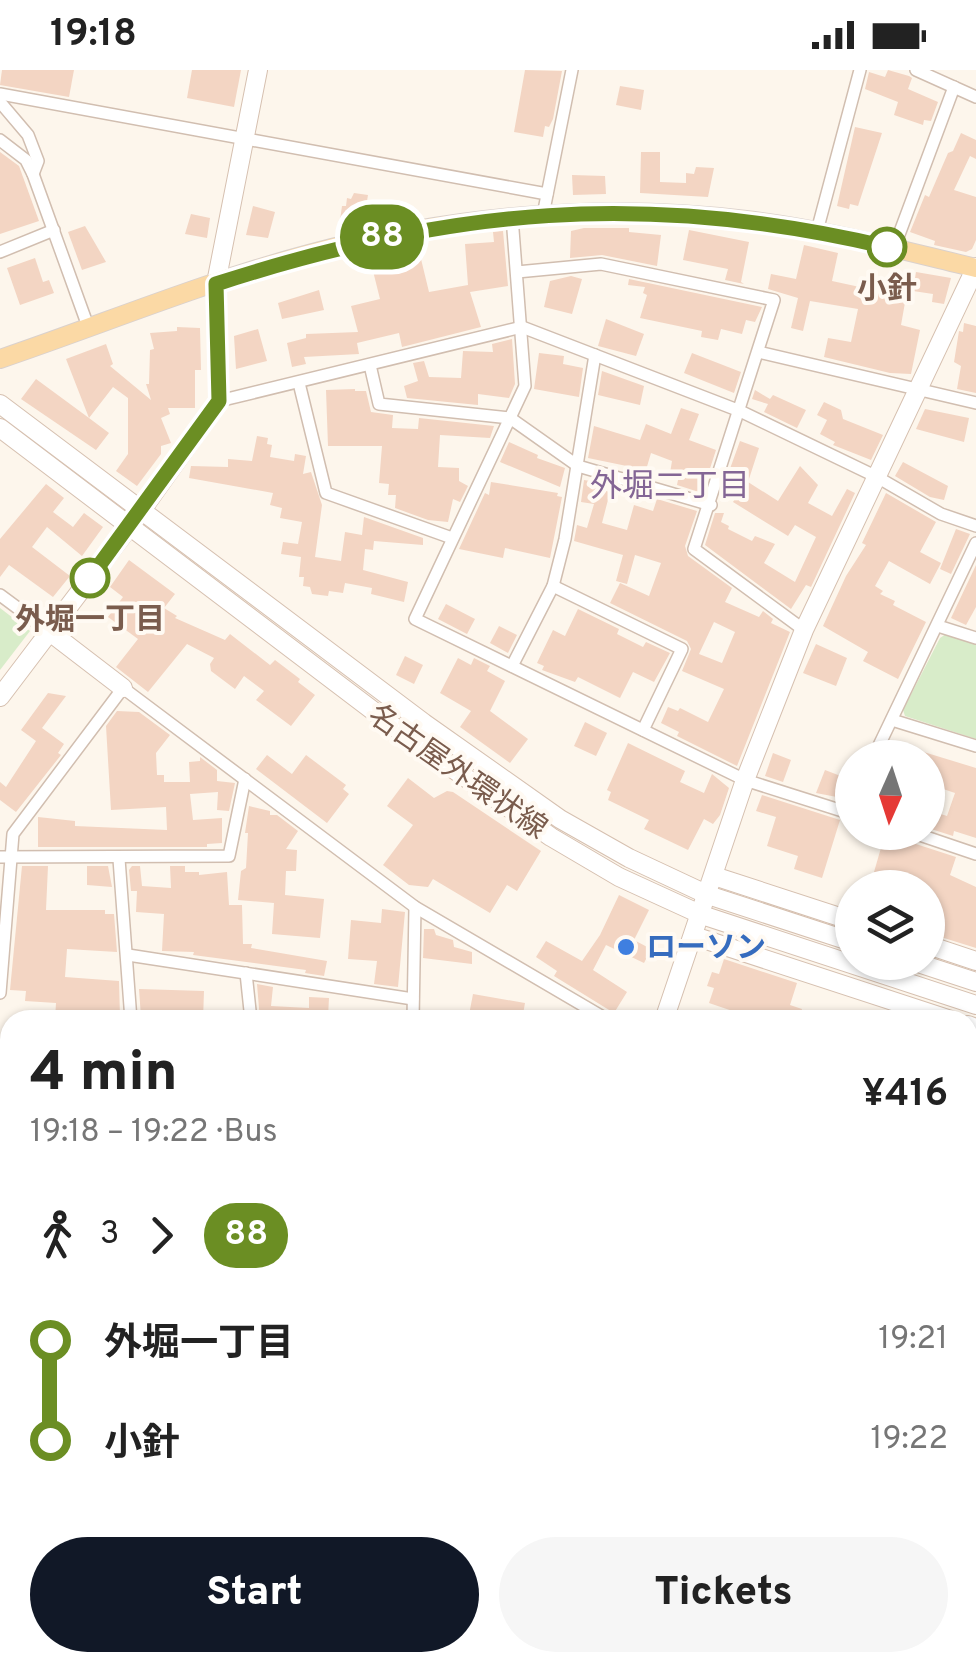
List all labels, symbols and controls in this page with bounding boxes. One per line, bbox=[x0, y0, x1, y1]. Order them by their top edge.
text: 19:18 bbox=[50, 11, 137, 60]
line badge: 88 bbox=[337, 204, 427, 270]
text: 88 bbox=[360, 215, 404, 259]
marker: 小針 bbox=[868, 228, 906, 266]
place label: 小針 bbox=[857, 272, 917, 309]
district label: 外堀二丁目 bbox=[590, 468, 750, 508]
marker: 外堀一丁目 bbox=[71, 559, 109, 597]
place label: 外堀一丁目 bbox=[15, 603, 165, 640]
street label: 名古屋外環状線 bbox=[360, 698, 553, 848]
north arrow bbox=[835, 740, 945, 850]
map controls bbox=[835, 740, 945, 980]
button: layers bbox=[835, 870, 945, 980]
place label: ローソン bbox=[646, 931, 766, 968]
marker: ローソン bbox=[615, 936, 637, 958]
text: 4 min bbox=[30, 1040, 178, 1110]
text: ¥416 bbox=[862, 1071, 948, 1120]
text: 19:18 – 19:22 · Bus bbox=[30, 1113, 278, 1153]
icon: walk bbox=[30, 1208, 85, 1263]
icon: forward bbox=[134, 1208, 189, 1263]
text: 88 bbox=[224, 1213, 268, 1257]
text: 3 bbox=[100, 1215, 119, 1255]
text: 19:21 bbox=[878, 1320, 948, 1360]
text: 外堀一丁目 bbox=[104, 1321, 294, 1370]
text: 19:22 bbox=[871, 1420, 948, 1460]
text: 小針 bbox=[104, 1421, 180, 1470]
button: Start bbox=[30, 1537, 479, 1652]
button: Tickets bbox=[499, 1537, 948, 1652]

